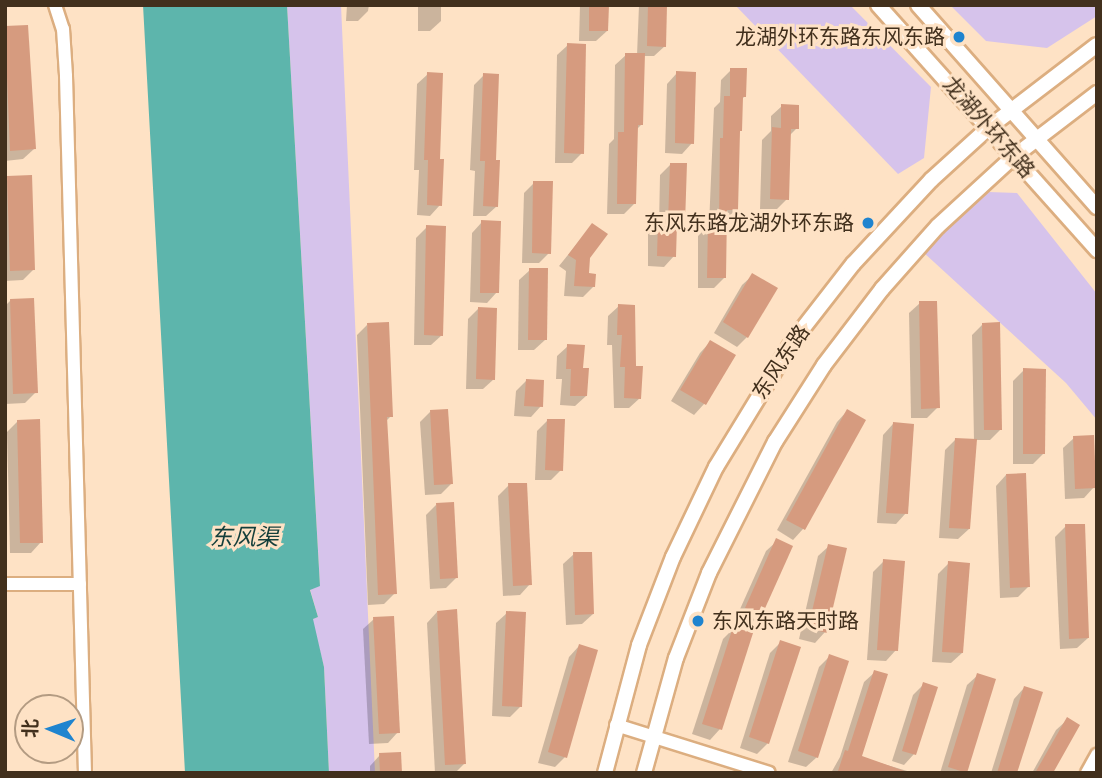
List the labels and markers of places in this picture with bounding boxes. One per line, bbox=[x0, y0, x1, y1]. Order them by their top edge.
place label: 龙湖外环东路东风东路 bbox=[735, 24, 945, 50]
marker: 龙湖外环东路东风东路 bbox=[951, 29, 967, 45]
place label: 东风东路龙湖外环东路 bbox=[644, 210, 854, 236]
marker: 东风东路龙湖外环东路 bbox=[860, 215, 876, 231]
place label: 东风东路天时路 bbox=[712, 608, 859, 634]
marker: 东风东路天时路 bbox=[690, 613, 706, 629]

